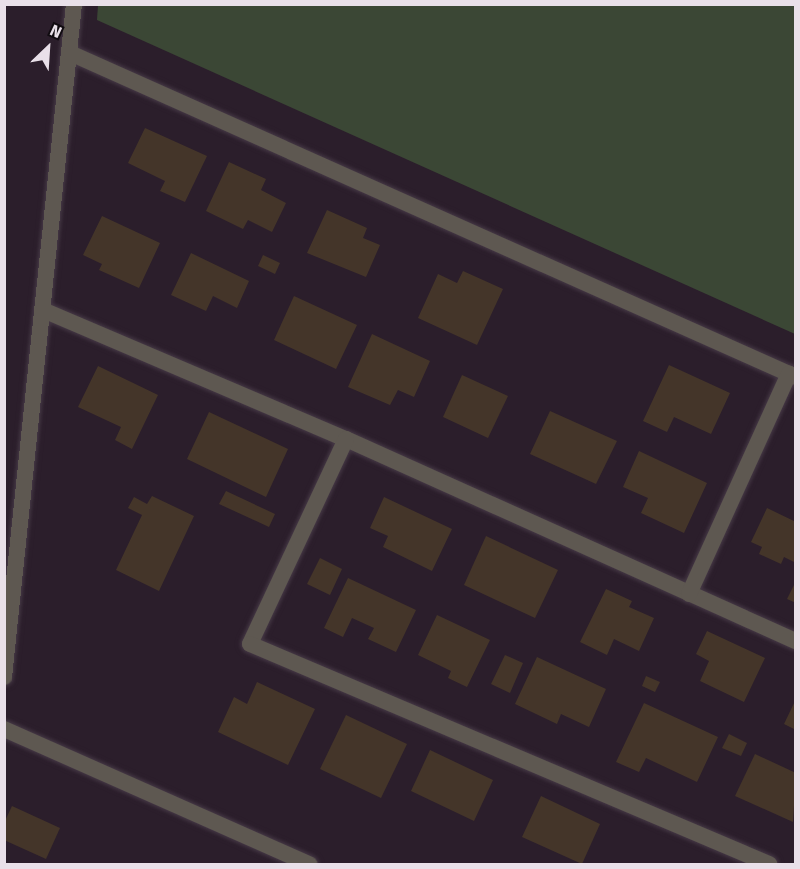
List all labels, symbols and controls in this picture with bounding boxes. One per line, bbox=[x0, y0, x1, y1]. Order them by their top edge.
north arrow bbox=[18, 18, 78, 78]
text: N bbox=[47, 20, 65, 42]

